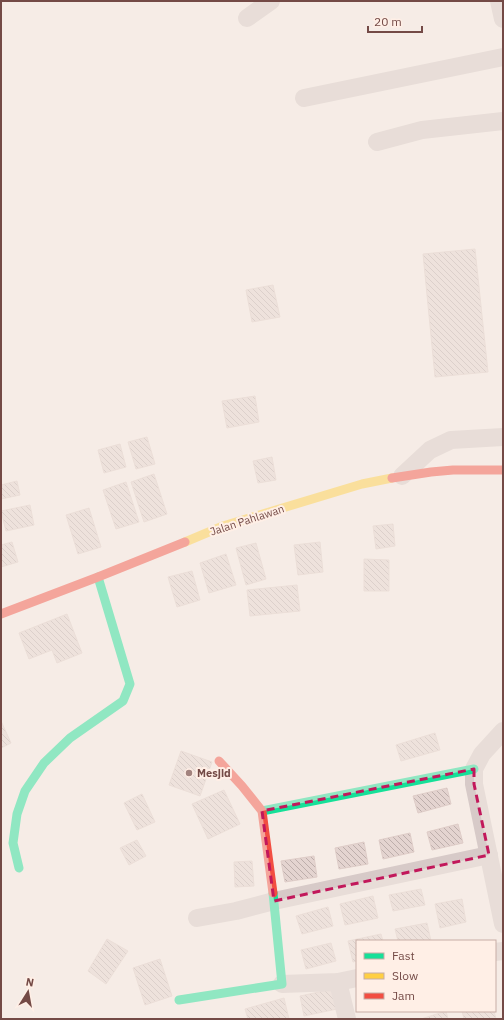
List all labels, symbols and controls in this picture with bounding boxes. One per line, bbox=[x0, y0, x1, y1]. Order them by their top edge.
scale bar bbox=[368, 8, 422, 34]
text: 20 m bbox=[374, 14, 402, 29]
street label: Jalan Pahlawan bbox=[208, 501, 286, 539]
place label: Mesjid bbox=[197, 766, 231, 780]
marker: Mesjid bbox=[184, 768, 194, 778]
legend bbox=[356, 940, 496, 1012]
text: Fast bbox=[392, 948, 415, 963]
text: Slow bbox=[392, 968, 418, 983]
north arrow bbox=[8, 972, 48, 1012]
text: N bbox=[25, 975, 35, 990]
text: Jam bbox=[392, 988, 415, 1003]

